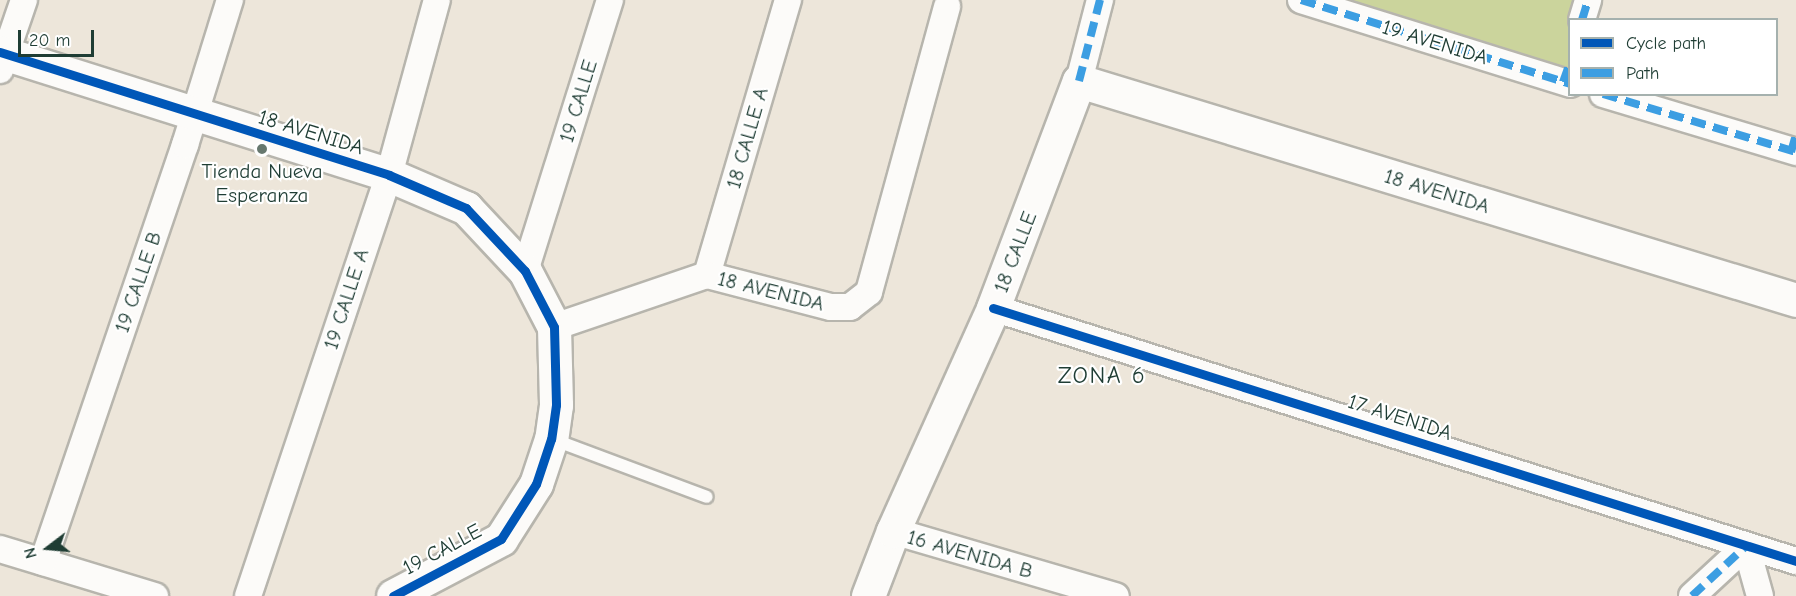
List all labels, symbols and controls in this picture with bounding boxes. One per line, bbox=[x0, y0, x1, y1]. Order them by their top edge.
street label: 19 AVENIDA bbox=[1379, 14, 1491, 70]
scale bar bbox=[21, 18, 98, 56]
legend bbox=[1568, 18, 1778, 96]
text: 20 m bbox=[29, 30, 70, 51]
text: Cycle path bbox=[1626, 33, 1706, 54]
street label: 19 CALLE bbox=[553, 57, 603, 145]
text: Path bbox=[1626, 63, 1659, 84]
street label: 18 CALLE A bbox=[721, 84, 773, 192]
street label: 18 AVENIDA bbox=[255, 104, 367, 160]
marker: Tienda Nueva Esperanza bbox=[255, 142, 269, 156]
place label: Tienda Nueva Esperanza bbox=[201, 158, 323, 208]
street label: 18 AVENIDA bbox=[1381, 163, 1493, 219]
street label: 18 CALLE bbox=[988, 208, 1042, 296]
street label: 19 CALLE B bbox=[109, 228, 167, 336]
street label: 19 CALLE A bbox=[318, 245, 374, 353]
street label: 18 AVENIDA bbox=[715, 266, 827, 316]
district label: ZONA 6 bbox=[1058, 362, 1146, 390]
street label: 17 AVENIDA bbox=[1345, 388, 1455, 446]
north arrow bbox=[18, 518, 78, 578]
street label: 19 CALLE bbox=[398, 518, 486, 580]
street label: 16 AVENIDA B bbox=[904, 524, 1036, 584]
text: N bbox=[21, 545, 41, 560]

